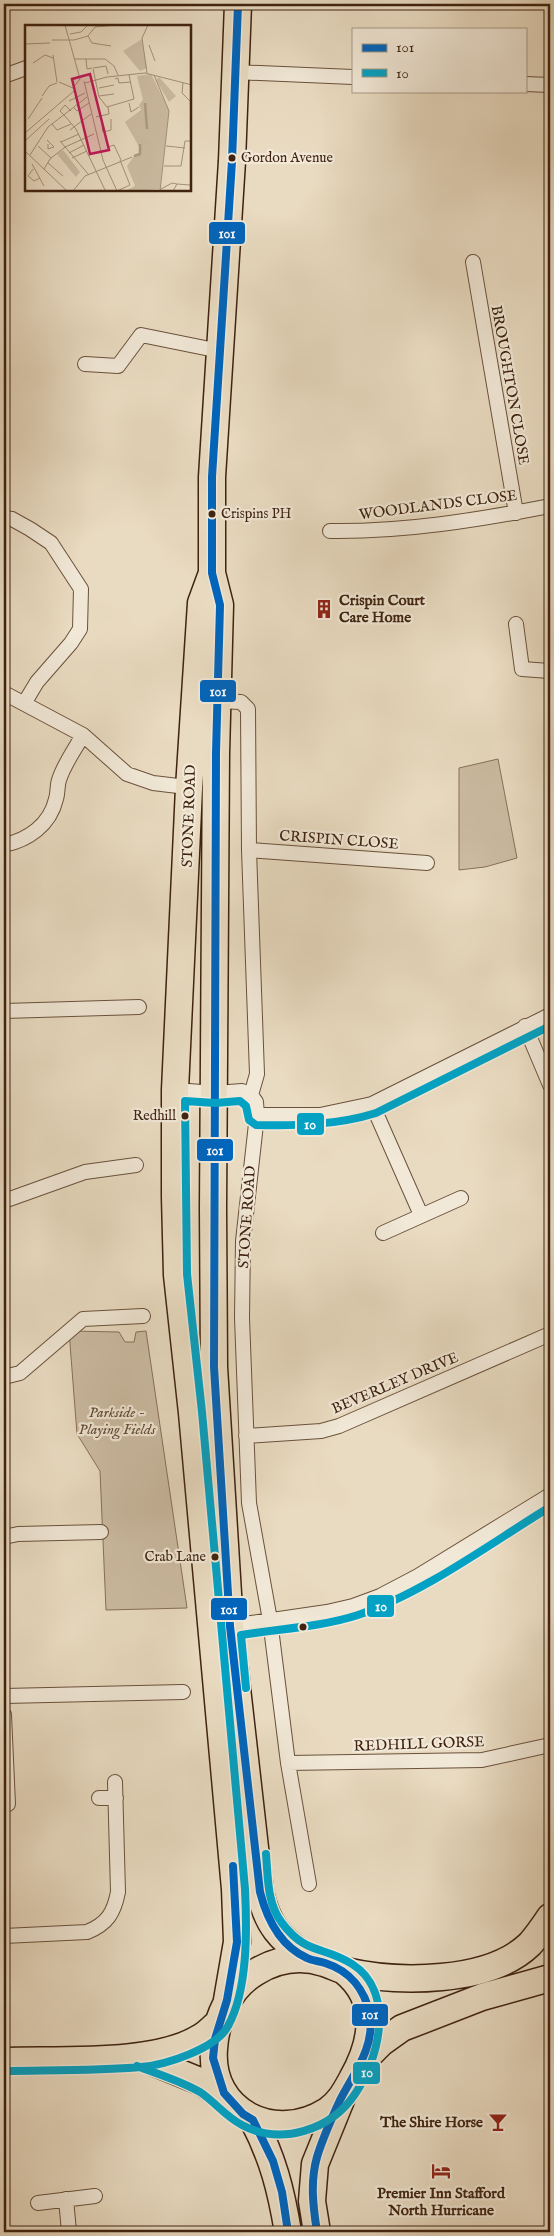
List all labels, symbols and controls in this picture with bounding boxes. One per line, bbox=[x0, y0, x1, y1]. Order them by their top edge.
inset map bbox=[25, 25, 191, 191]
legend bbox=[352, 28, 526, 92]
text: 101 bbox=[396, 38, 414, 57]
text: 10 bbox=[396, 64, 409, 83]
place label: Gordon Avenue bbox=[241, 149, 334, 167]
marker: Gordon Avenue bbox=[227, 153, 237, 163]
line badge: 101 bbox=[208, 221, 246, 245]
text: 101 bbox=[218, 225, 236, 243]
street label: BROUGHTON CLOSE bbox=[487, 304, 533, 466]
street label: WOODLANDS CLOSE bbox=[358, 486, 518, 524]
place label: Crispins PH bbox=[221, 505, 292, 523]
marker: Crispins PH bbox=[207, 509, 217, 519]
place label: Crispin Court Care Home bbox=[339, 591, 426, 627]
building icon: Crispin Court Care Home bbox=[313, 598, 335, 620]
line badge: 101 bbox=[199, 679, 237, 703]
text: 101 bbox=[209, 683, 227, 701]
street label: STONE ROAD bbox=[178, 764, 200, 868]
street label: CRISPIN CLOSE bbox=[279, 826, 399, 854]
place label: Redhill bbox=[133, 1107, 176, 1125]
marker: Redhill bbox=[180, 1111, 190, 1121]
line badge: 10 bbox=[296, 1112, 325, 1136]
text: 10 bbox=[304, 1116, 316, 1134]
line badge: 101 bbox=[196, 1138, 234, 1162]
text: 101 bbox=[206, 1142, 224, 1160]
street label: STONE ROAD bbox=[234, 1165, 260, 1269]
street label: BEVERLEY DRIVE bbox=[329, 1348, 461, 1418]
park label: Parkside - Playing Fields bbox=[79, 1403, 156, 1440]
place label: Crab Lane bbox=[144, 1548, 207, 1566]
marker: Crab Lane bbox=[210, 1552, 220, 1562]
line badge: 10 bbox=[366, 1594, 395, 1618]
line badge: 101 bbox=[210, 1597, 248, 1621]
text: 10 bbox=[375, 1598, 387, 1616]
text: 101 bbox=[220, 1601, 238, 1619]
unlabelled marker bbox=[298, 1622, 308, 1632]
street label: REDHILL GORSE bbox=[353, 1732, 485, 1756]
line badge: 101 bbox=[351, 2003, 389, 2027]
text: 101 bbox=[361, 2006, 379, 2024]
line badge: 10 bbox=[352, 2061, 381, 2085]
text: 10 bbox=[361, 2064, 373, 2082]
bar icon: The Shire Horse bbox=[487, 2111, 509, 2133]
place label: The Shire Horse bbox=[379, 2113, 483, 2132]
hotel icon: Premier Inn Stafford North Hurricane bbox=[430, 2160, 452, 2182]
place label: Premier Inn Stafford North Hurricane bbox=[377, 2184, 506, 2220]

